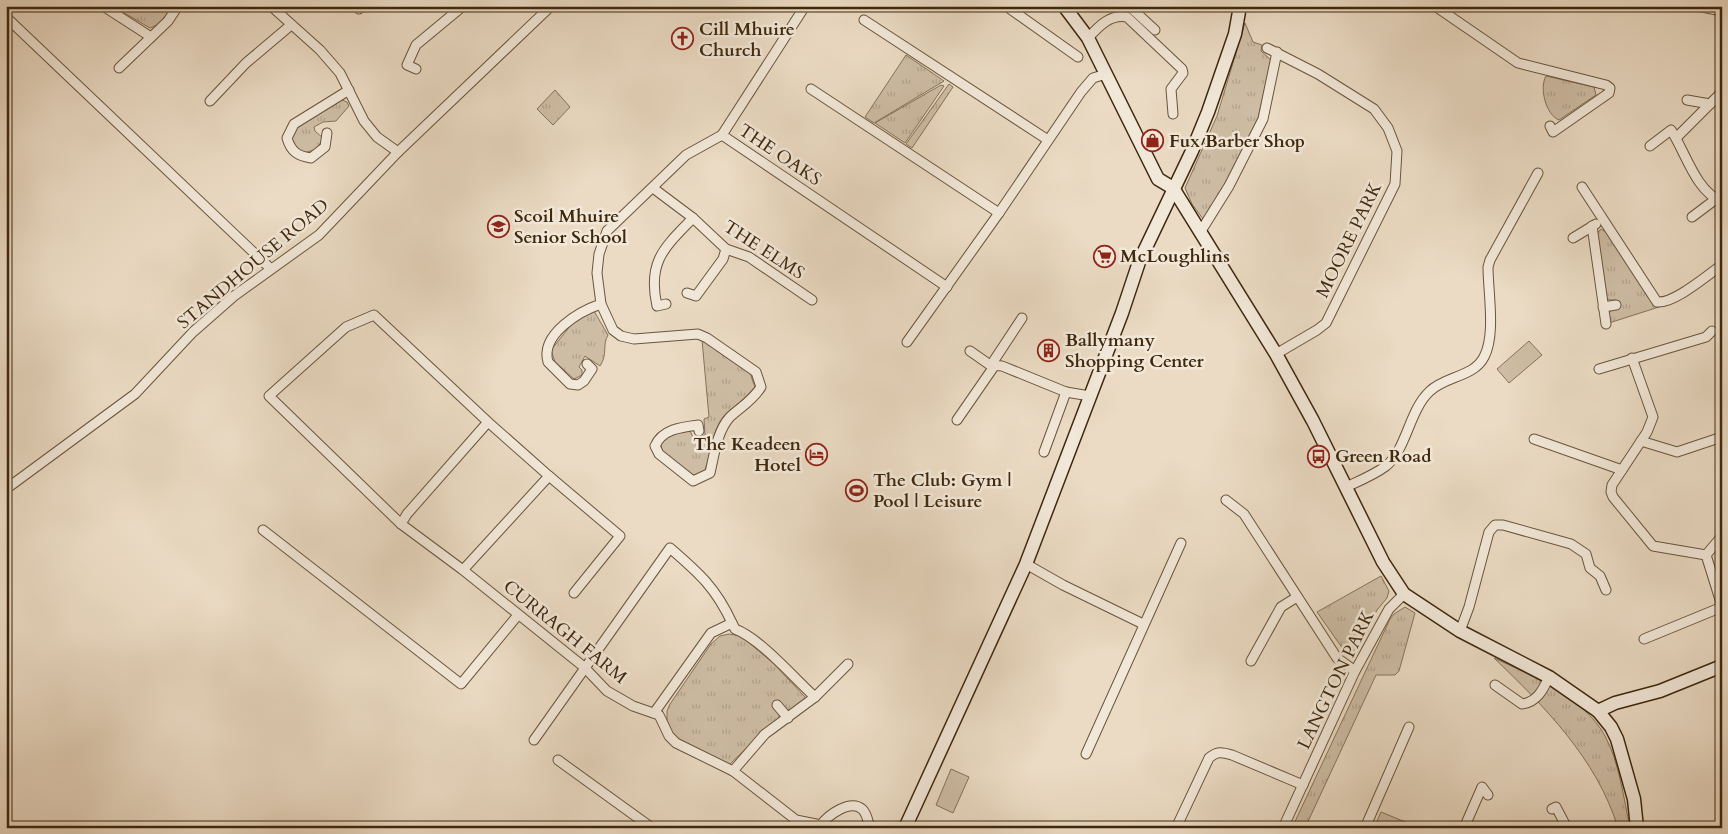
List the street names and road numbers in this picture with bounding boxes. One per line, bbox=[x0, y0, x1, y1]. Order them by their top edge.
street label: THE OAKS bbox=[734, 118, 826, 192]
street label: MOORE PARK bbox=[1310, 177, 1388, 302]
street label: STANDHOUSE ROAD bbox=[172, 193, 334, 335]
street label: THE ELMS bbox=[719, 214, 809, 286]
street label: CURRAGH FARM bbox=[498, 574, 632, 690]
street label: LANGTON PARK bbox=[1292, 606, 1381, 754]

